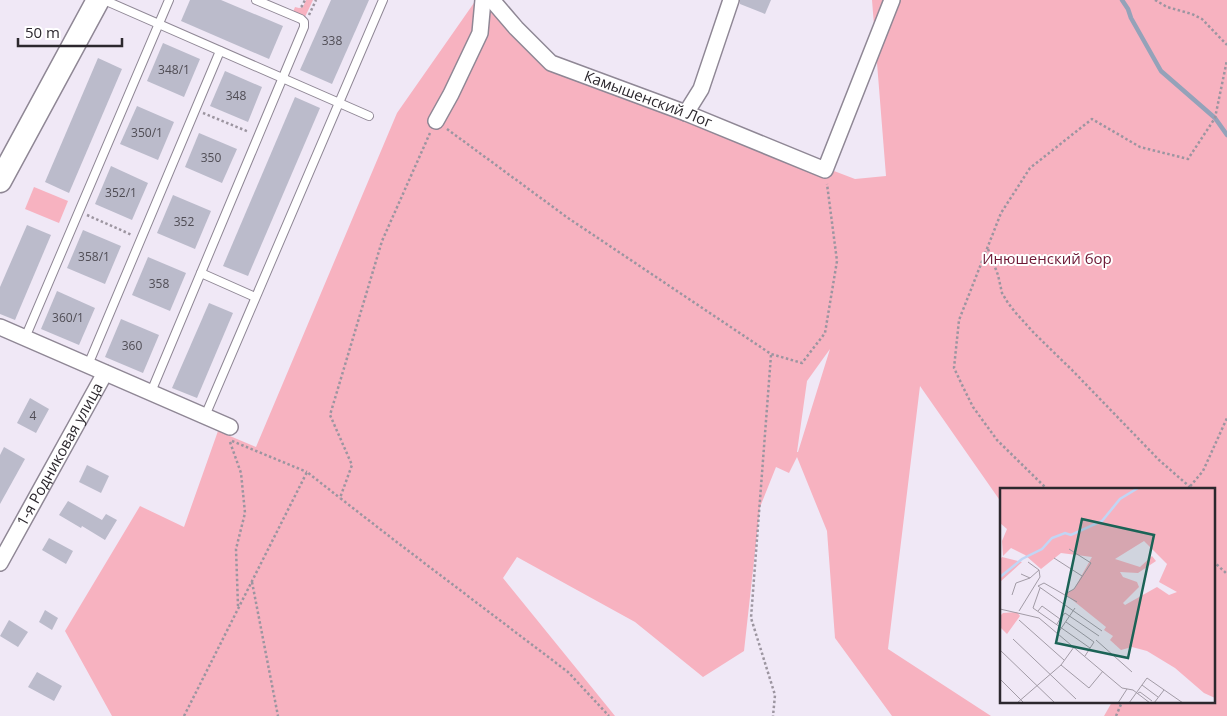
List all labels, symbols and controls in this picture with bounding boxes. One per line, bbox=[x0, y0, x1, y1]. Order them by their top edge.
scale bar bbox=[18, 15, 121, 47]
text: 50 m bbox=[25, 22, 60, 42]
house number: 338 bbox=[322, 32, 342, 49]
house number: 348/1 bbox=[158, 61, 190, 78]
street label: Камышенский Лог bbox=[582, 65, 716, 132]
house number: 348 bbox=[226, 87, 246, 104]
house number: 350/1 bbox=[131, 124, 163, 141]
house number: 350 bbox=[201, 149, 221, 166]
house number: 352/1 bbox=[105, 184, 137, 201]
house number: 352 bbox=[174, 213, 194, 230]
house number: 358/1 bbox=[78, 248, 110, 265]
park label: Инюшенский бор bbox=[982, 248, 1112, 268]
house number: 358 bbox=[149, 275, 169, 292]
house number: 360/1 bbox=[52, 309, 84, 326]
house number: 360 bbox=[122, 337, 142, 354]
street label: 1-я Родниковая улица bbox=[11, 379, 107, 529]
house number: 4 bbox=[30, 407, 37, 424]
inset map bbox=[1000, 488, 1214, 704]

